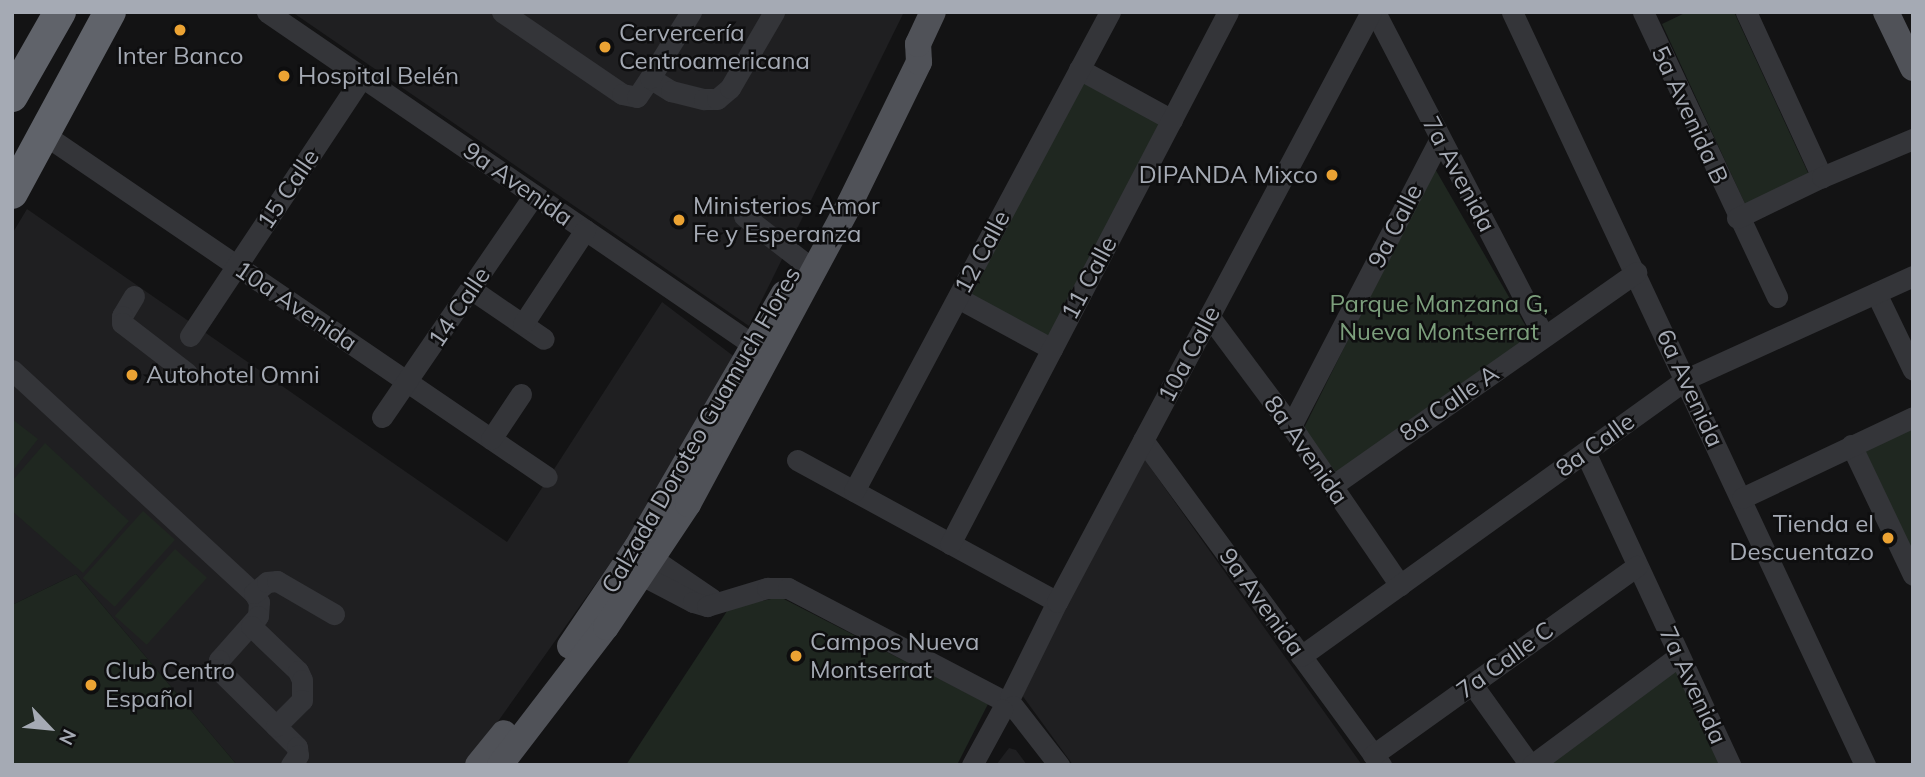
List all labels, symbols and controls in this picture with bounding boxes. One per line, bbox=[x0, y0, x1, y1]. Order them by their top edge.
place label: Cervercería Centroamericana bbox=[619, 19, 810, 75]
marker: Inter Banco bbox=[172, 22, 188, 38]
marker: Cervercería Centroamericana bbox=[597, 39, 613, 55]
street label: 5a Avenida B bbox=[1645, 41, 1735, 189]
place label: Inter Banco bbox=[117, 42, 243, 70]
place label: Hospital Belén bbox=[298, 62, 459, 90]
marker: Hospital Belén bbox=[276, 68, 292, 84]
street label: 7a Avenida bbox=[1417, 111, 1501, 237]
street label: 9a Avenida bbox=[458, 136, 578, 232]
street label: 15 Calle bbox=[251, 144, 325, 234]
place label: DIPANDA Mixco bbox=[1139, 161, 1318, 189]
marker: DIPANDA Mixco bbox=[1324, 167, 1340, 183]
street label: 9a Calle bbox=[1362, 179, 1428, 273]
place label: Ministerios Amor Fe y Esperanza bbox=[693, 192, 880, 248]
street label: 12 Calle bbox=[948, 206, 1016, 298]
marker: Ministerios Amor Fe y Esperanza bbox=[671, 212, 687, 228]
street label: 11 Calle bbox=[1055, 232, 1123, 324]
street label: 10a Avenida bbox=[230, 255, 362, 357]
street label: 14 Calle bbox=[422, 262, 496, 352]
street label: Calzada Doroteo Guamuch Flores bbox=[595, 262, 807, 598]
park label: Parque Manzana G, Nueva Montserrat bbox=[1329, 290, 1549, 346]
street label: 10a Calle bbox=[1152, 301, 1226, 407]
street label: 6a Avenida bbox=[1650, 325, 1730, 451]
street label: 8a Calle A bbox=[1394, 359, 1504, 447]
place label: Autohotel Omni bbox=[146, 361, 320, 389]
marker: Autohotel Omni bbox=[124, 367, 140, 383]
street label: 8a Avenida bbox=[1258, 390, 1354, 510]
street label: 8a Calle bbox=[1550, 407, 1640, 483]
place label: Tienda el Descuentazo bbox=[1730, 510, 1874, 566]
marker: Tienda el Descuentazo bbox=[1880, 530, 1896, 546]
street label: 9a Avenida bbox=[1213, 542, 1311, 662]
street label: 7a Calle C bbox=[1451, 615, 1559, 705]
street label: 7a Avenida bbox=[1653, 622, 1733, 748]
place label: Campos Nueva Montserrat bbox=[810, 628, 979, 684]
marker: Campos Nueva Montserrat bbox=[788, 648, 804, 664]
place label: Club Centro Español bbox=[105, 657, 235, 713]
marker: Club Centro Español bbox=[83, 677, 99, 693]
north arrow bbox=[14, 693, 84, 763]
text: N bbox=[54, 725, 82, 749]

